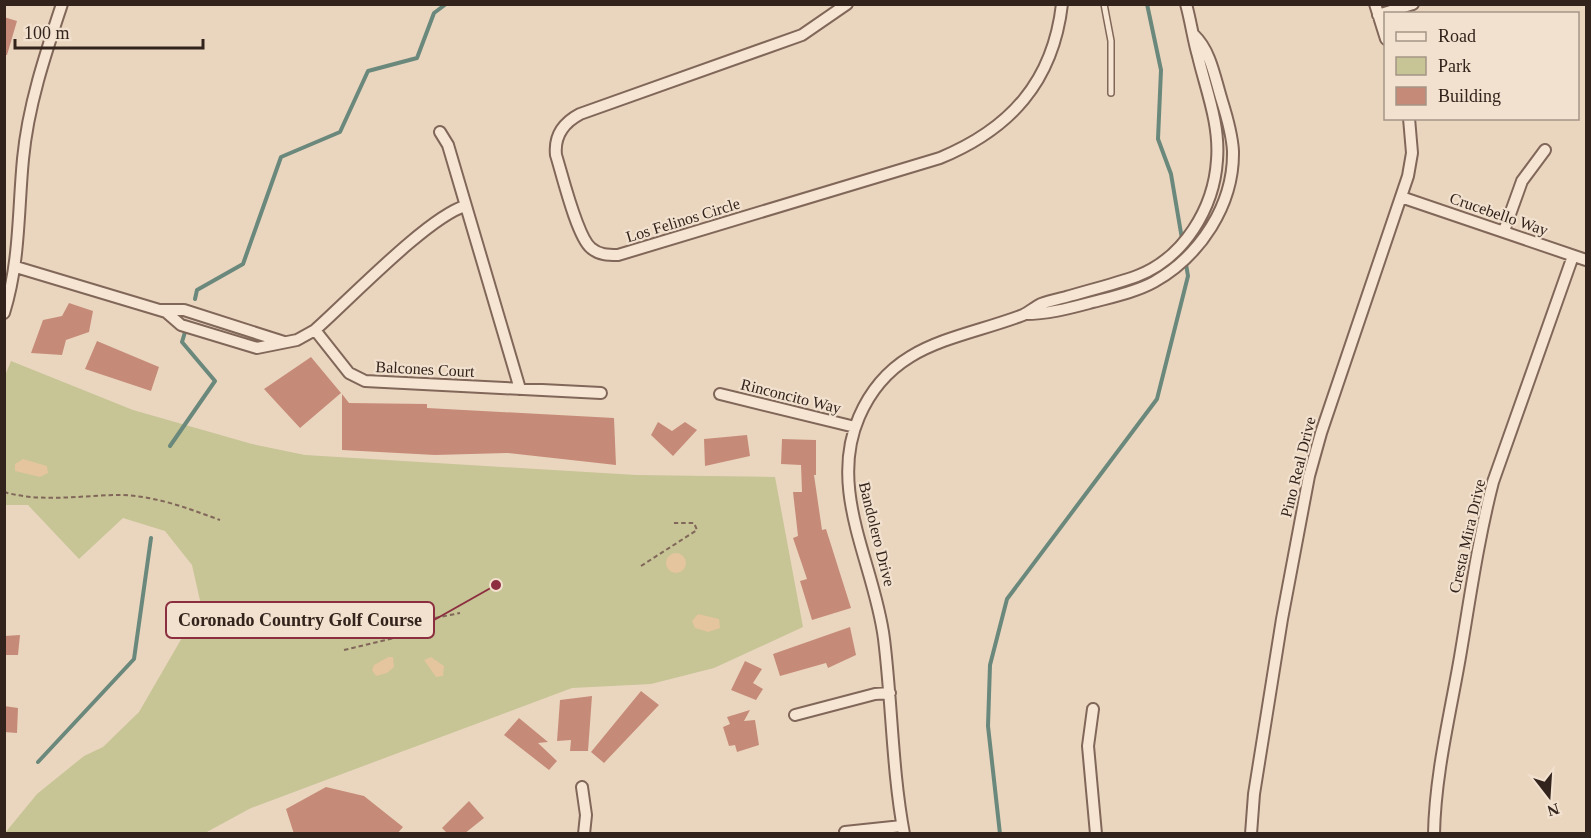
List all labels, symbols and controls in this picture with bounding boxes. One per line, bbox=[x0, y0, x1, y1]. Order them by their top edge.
scale bar bbox=[15, 12, 202, 50]
legend bbox=[1384, 12, 1579, 120]
text: 100 m bbox=[24, 23, 70, 43]
text: Road bbox=[1438, 26, 1476, 46]
text: Park bbox=[1438, 56, 1471, 76]
text: Building bbox=[1438, 86, 1501, 106]
street label: Crucebello Way bbox=[1447, 189, 1550, 240]
street label: Los Felinos Circle bbox=[624, 195, 742, 245]
street label: Balcones Court bbox=[375, 358, 475, 380]
street label: Rinconcito Way bbox=[739, 375, 843, 418]
street label: Pino Real Drive bbox=[1277, 415, 1319, 519]
street label: Cresta Mira Drive bbox=[1446, 477, 1488, 595]
street label: Bandolero Drive bbox=[856, 480, 898, 588]
callout: Coronado Country Golf Course bbox=[166, 602, 434, 638]
text: Coronado Country Golf Course bbox=[178, 610, 422, 630]
north arrow bbox=[1519, 766, 1579, 826]
text: N bbox=[1545, 800, 1561, 820]

